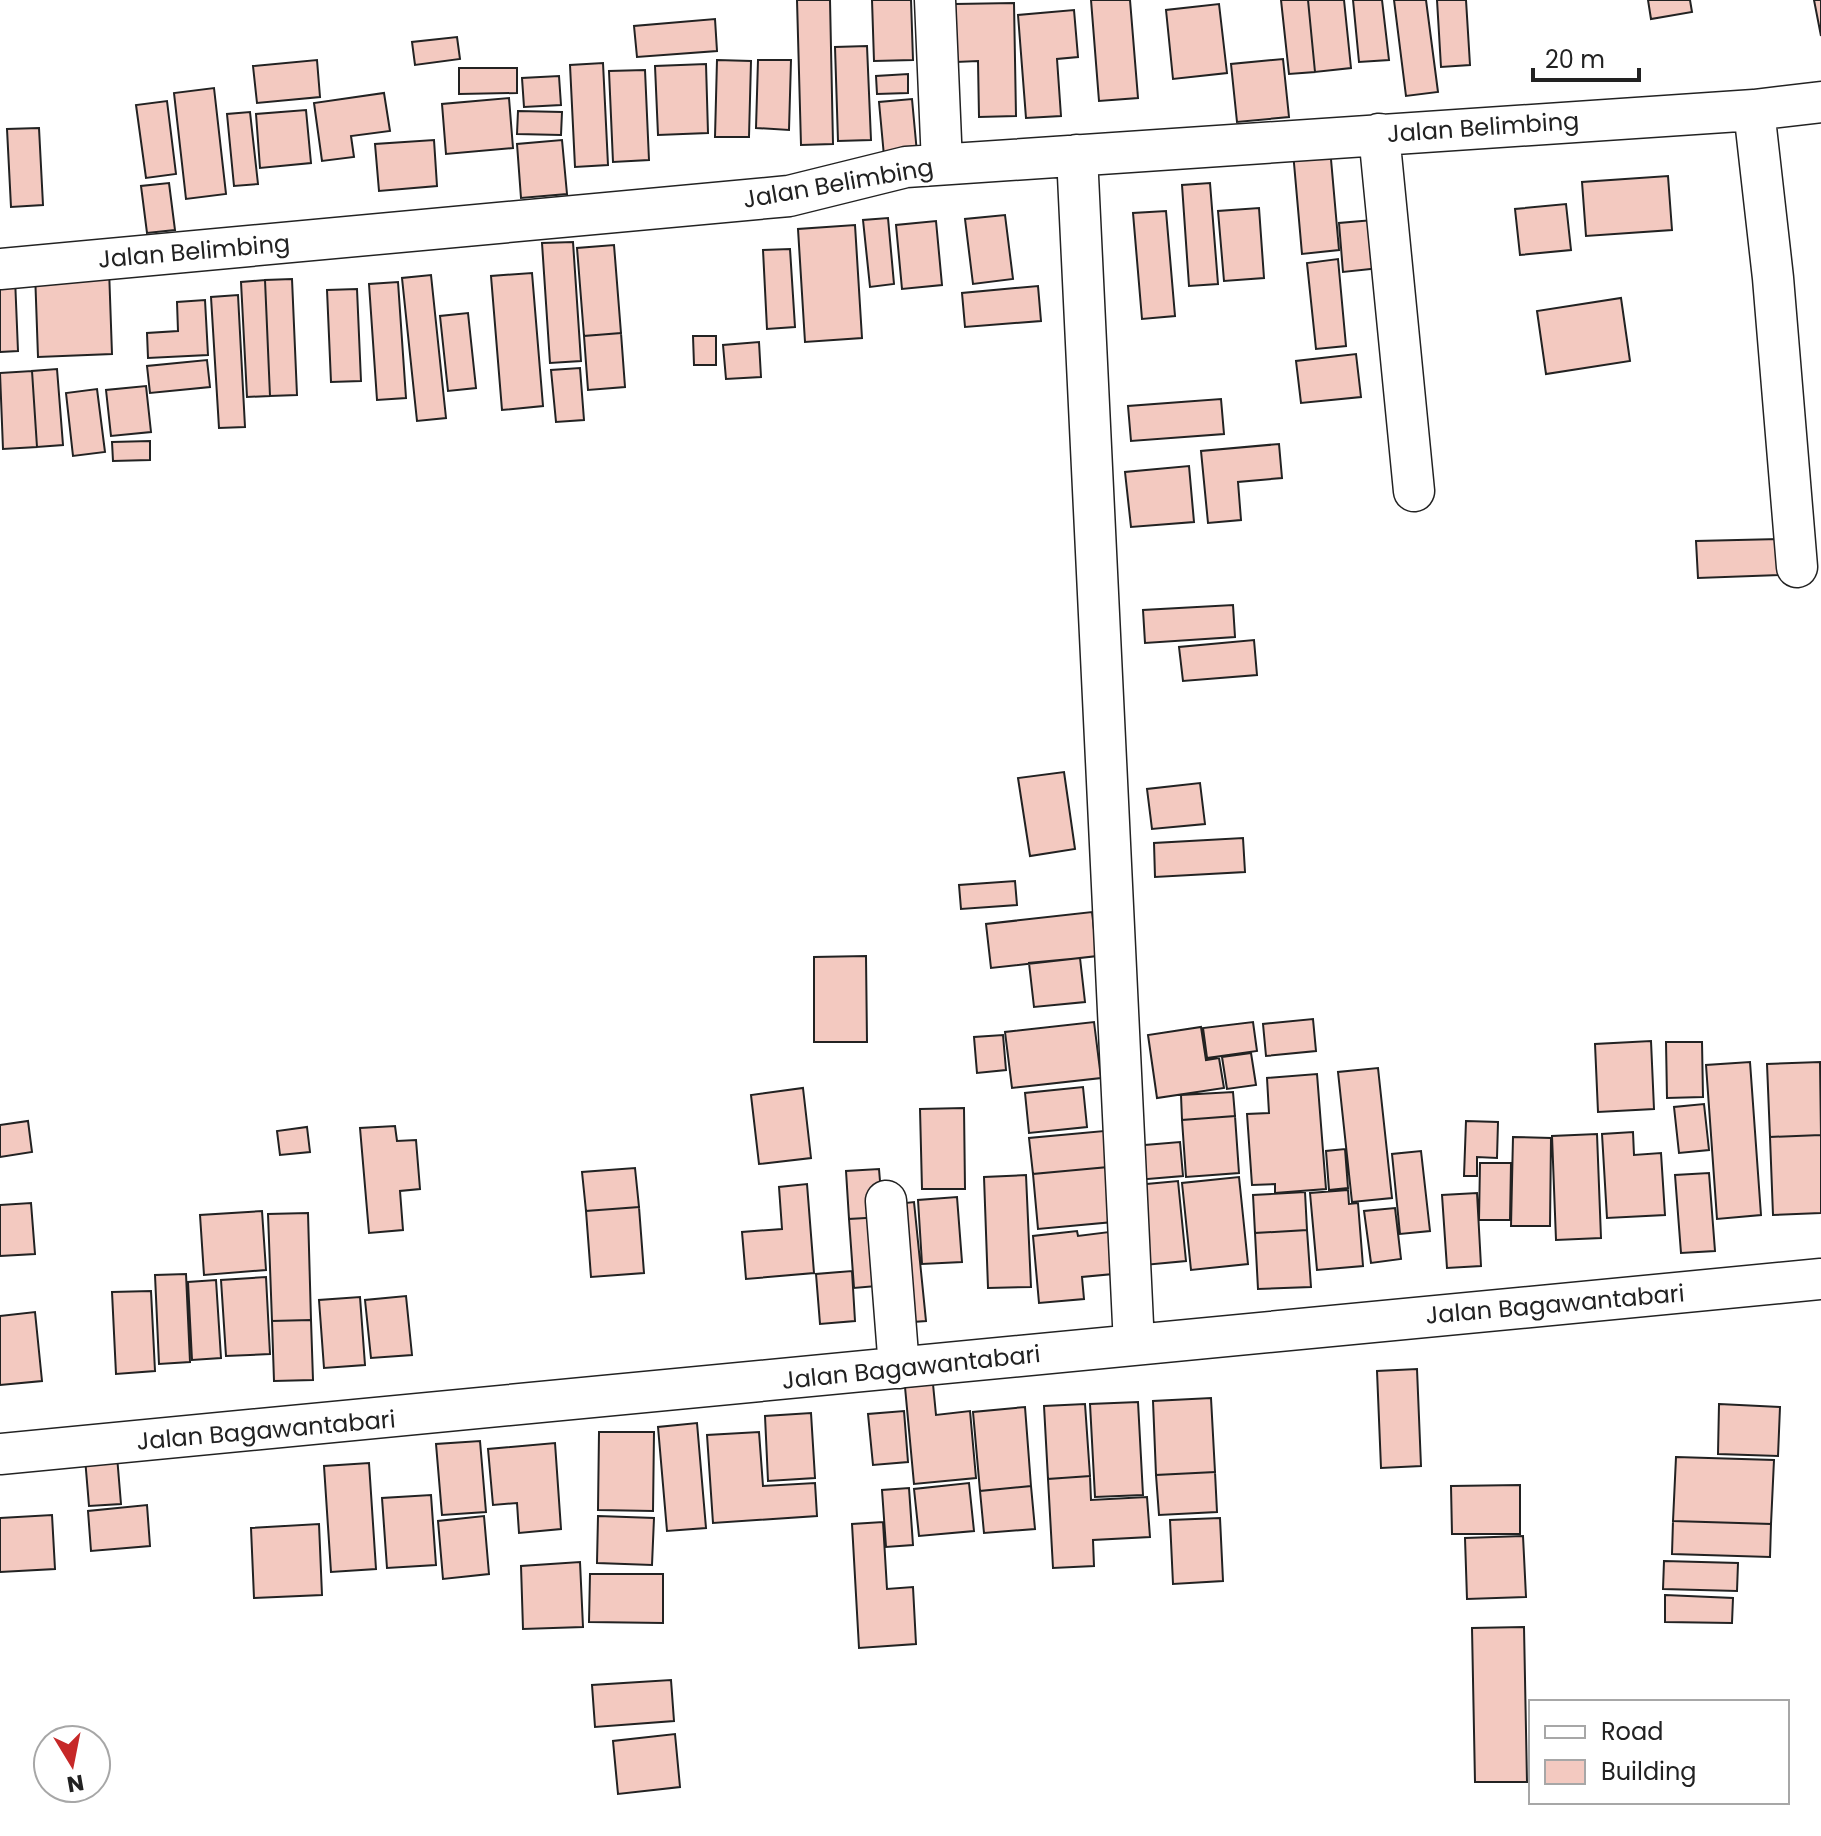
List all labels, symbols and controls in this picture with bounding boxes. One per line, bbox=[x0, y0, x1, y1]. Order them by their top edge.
scale bar bbox=[1533, 32, 1639, 82]
text: 20 m bbox=[1545, 43, 1605, 76]
street label: Jalan Belimbing bbox=[1386, 104, 1580, 150]
street label: Jalan Belimbing bbox=[740, 150, 936, 216]
street label: Jalan Belimbing bbox=[97, 226, 291, 276]
street label: Jalan Bagawantabari bbox=[1424, 1276, 1686, 1332]
street label: Jalan Bagawantabari bbox=[780, 1337, 1042, 1397]
street label: Jalan Bagawantabari bbox=[135, 1402, 397, 1458]
legend bbox=[1529, 1700, 1789, 1804]
text: Road bbox=[1601, 1715, 1663, 1748]
north arrow bbox=[32, 1724, 112, 1804]
text: Building bbox=[1601, 1755, 1697, 1788]
text: N bbox=[65, 1767, 86, 1800]

